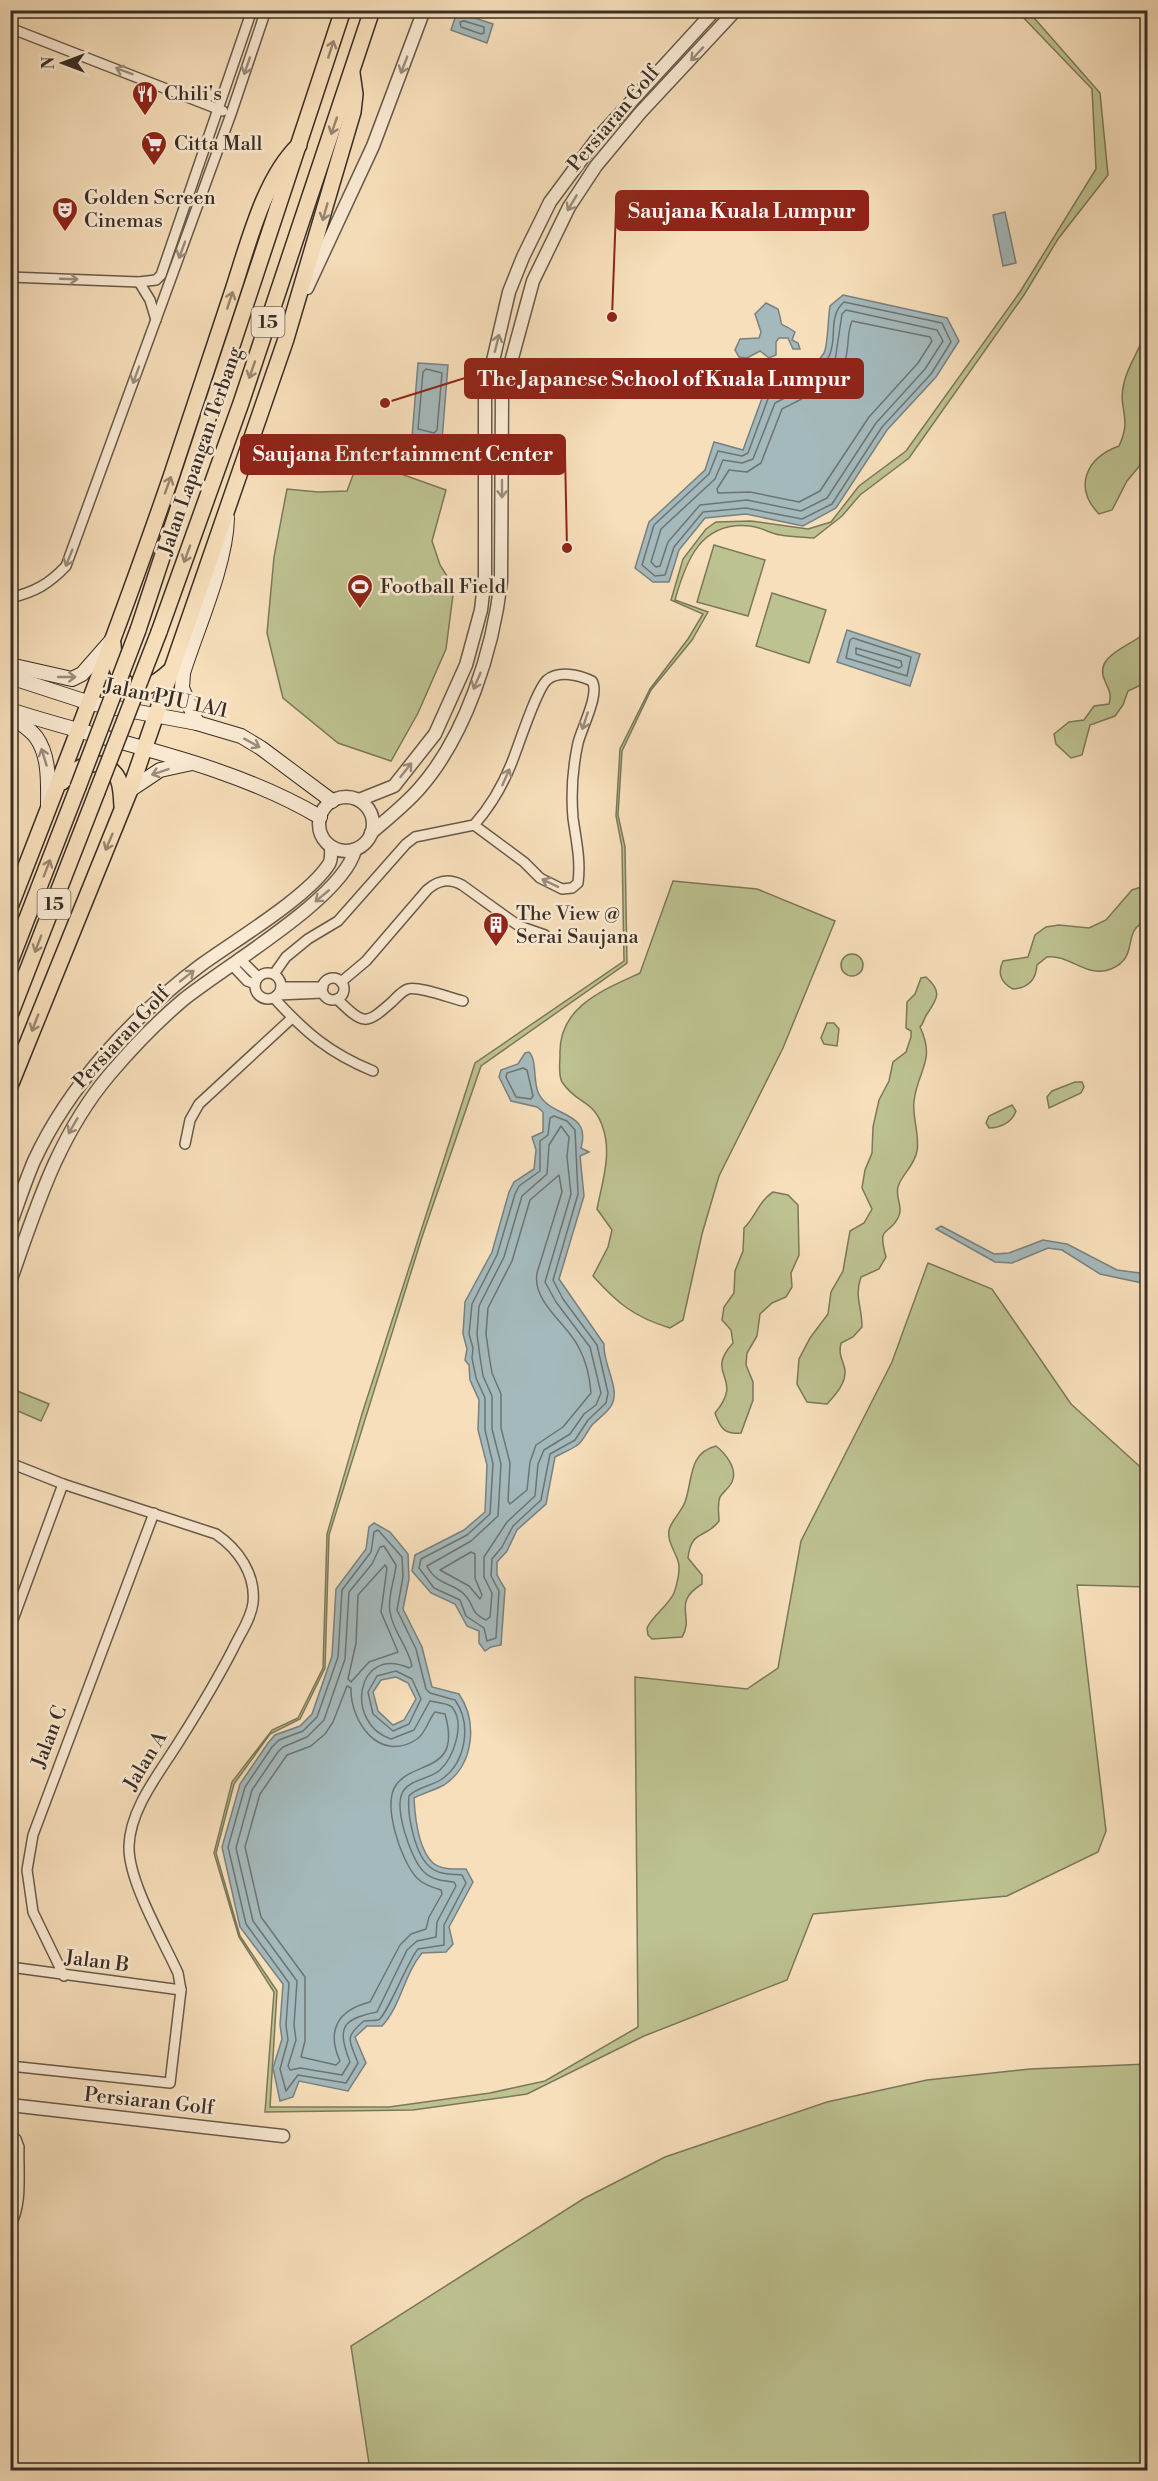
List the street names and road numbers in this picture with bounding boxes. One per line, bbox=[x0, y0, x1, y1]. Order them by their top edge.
street label: Persiaran Golf bbox=[562, 60, 666, 177]
road number: 15 bbox=[252, 307, 284, 337]
street label: Jalan Lapangan Terbang bbox=[153, 343, 249, 559]
street label: Jalan PJU 1A/1 bbox=[101, 673, 231, 724]
road number: 15 bbox=[38, 889, 70, 919]
street label: Persiaran Golf bbox=[68, 981, 176, 1094]
street label: Jalan C bbox=[26, 1702, 73, 1772]
street label: Jalan A bbox=[118, 1726, 174, 1796]
street label: Jalan B bbox=[62, 1946, 131, 1978]
street label: Persiaran Golf bbox=[83, 2083, 216, 2121]

